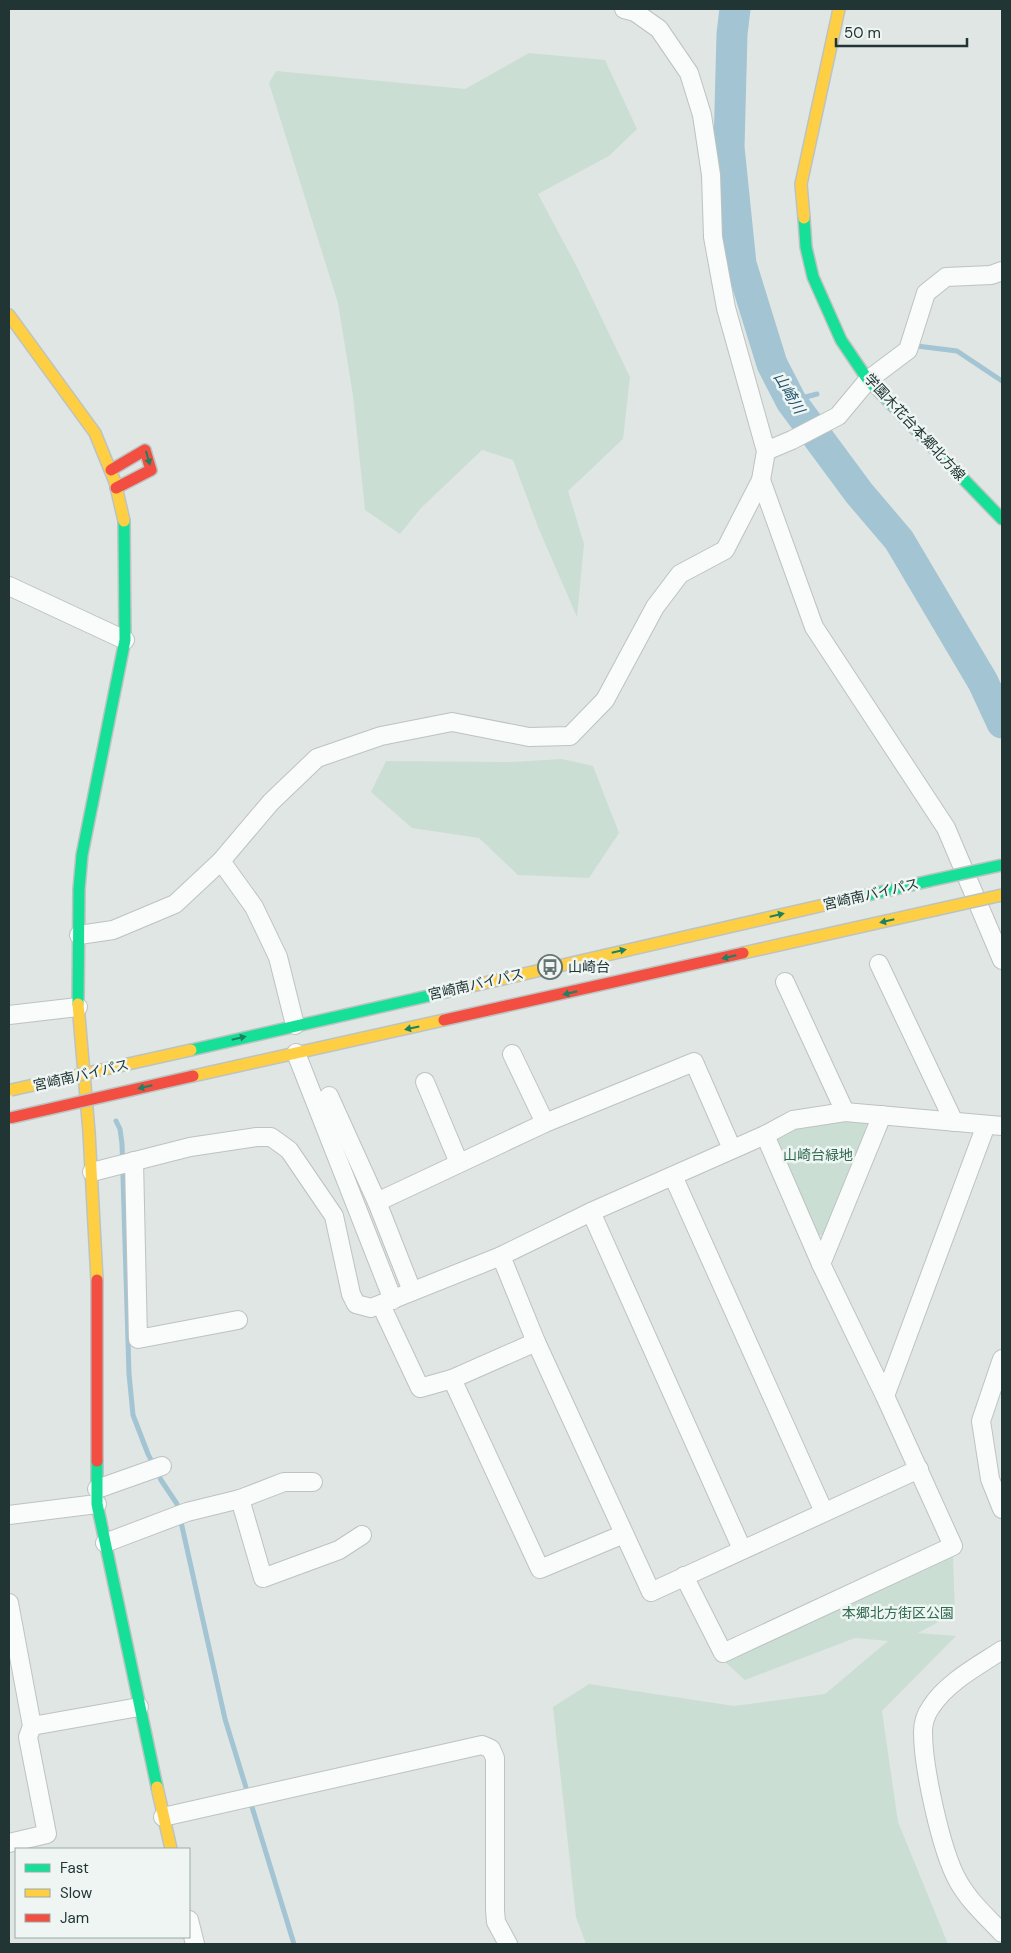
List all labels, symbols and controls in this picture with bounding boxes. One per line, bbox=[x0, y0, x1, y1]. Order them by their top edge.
scale bar bbox=[836, 15, 967, 47]
text: 50 m bbox=[844, 23, 881, 43]
water label: 山崎川 bbox=[769, 369, 810, 419]
street label: 学園木花台本郷北方線 bbox=[861, 370, 969, 484]
one-way arrow bbox=[144, 451, 152, 466]
street label: 宮崎南バイパス bbox=[821, 874, 921, 914]
one-way arrow bbox=[770, 911, 785, 919]
one-way arrow bbox=[880, 917, 895, 925]
one-way arrow bbox=[611, 947, 626, 955]
one-way arrow bbox=[721, 953, 736, 961]
bus stop icon: 山崎台 bbox=[537, 954, 563, 980]
place label: 山崎台 bbox=[568, 958, 610, 976]
street label: 宮崎南バイパス bbox=[426, 964, 526, 1004]
one-way arrow bbox=[562, 989, 578, 997]
one-way arrow bbox=[404, 1024, 419, 1032]
one-way arrow bbox=[231, 1034, 246, 1042]
street label: 宮崎南バイパス bbox=[31, 1055, 131, 1095]
one-way arrow bbox=[137, 1083, 153, 1091]
park label: 山崎台緑地 bbox=[783, 1146, 853, 1164]
park label: 本郷北方街区公園 bbox=[842, 1604, 954, 1622]
legend bbox=[15, 1848, 190, 1938]
text: Fast bbox=[60, 1858, 89, 1878]
text: Slow bbox=[60, 1883, 93, 1903]
text: Jam bbox=[60, 1908, 89, 1928]

